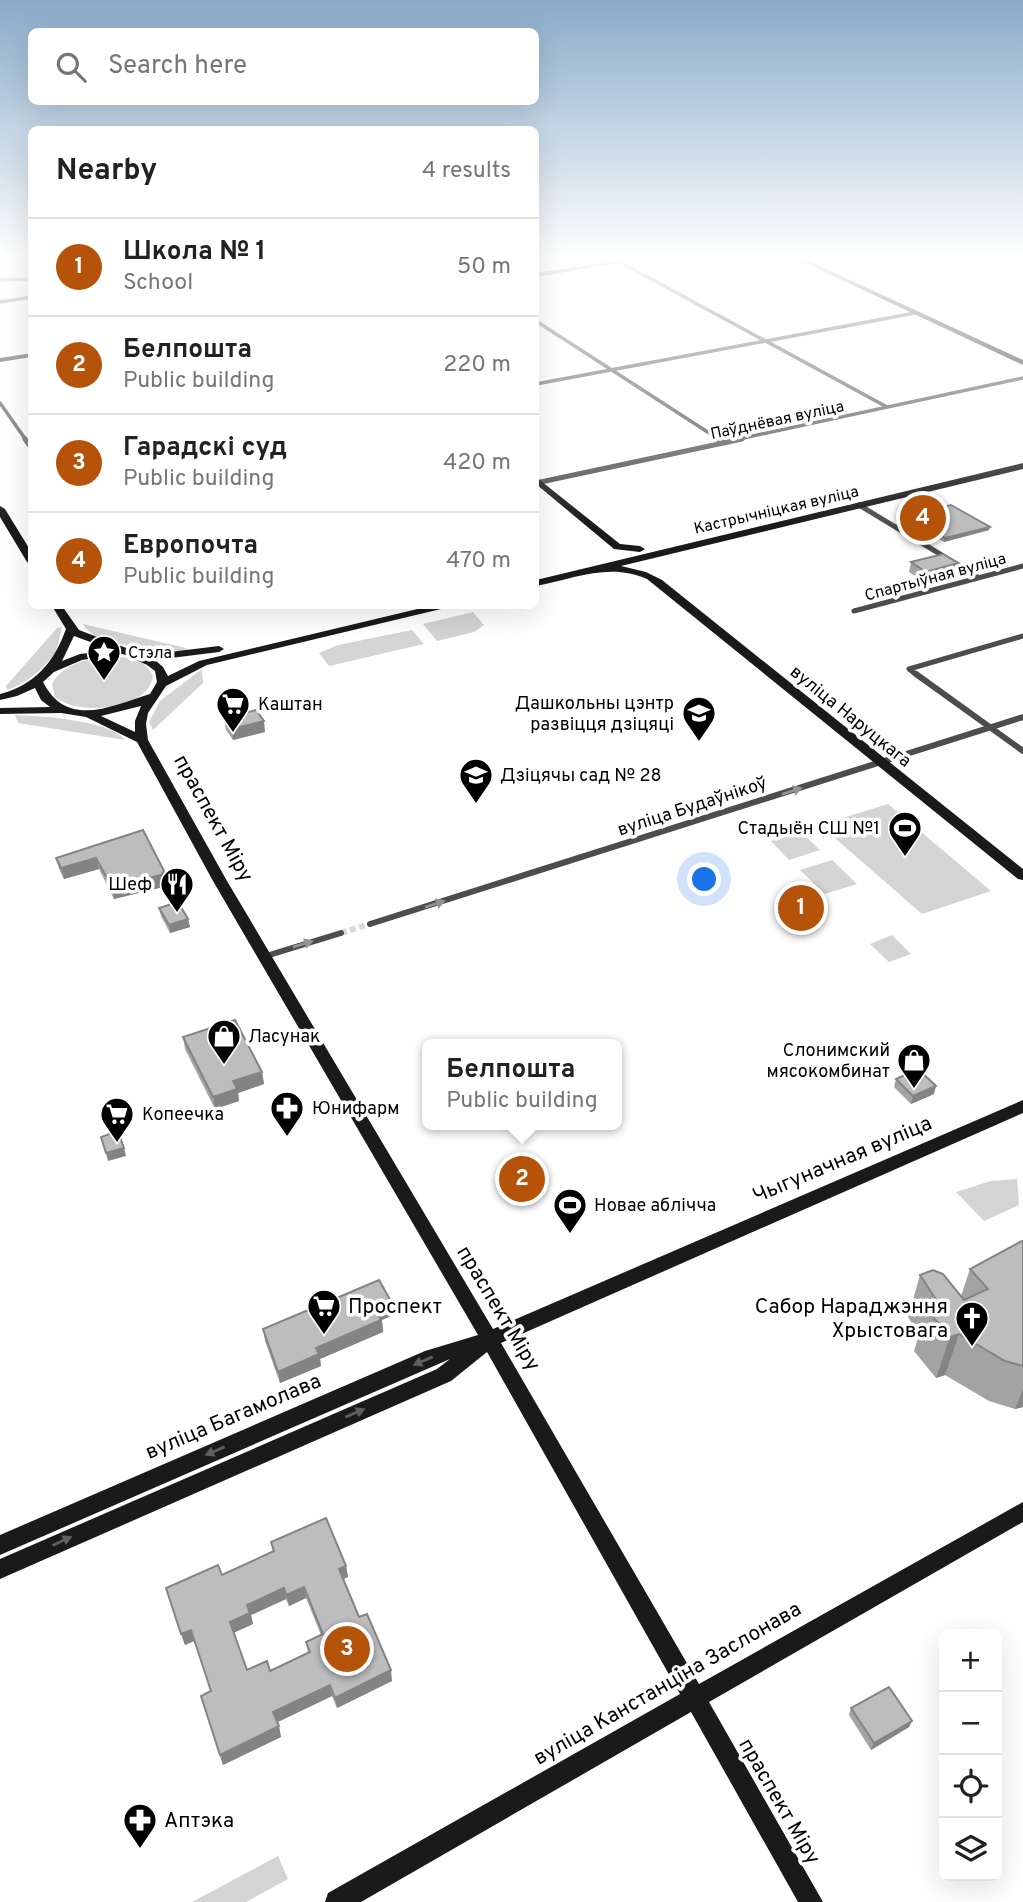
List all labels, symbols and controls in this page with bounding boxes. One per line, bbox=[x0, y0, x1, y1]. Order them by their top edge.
search box bbox=[28, 28, 539, 105]
icon: search bbox=[52, 48, 90, 86]
text: Search here bbox=[108, 50, 247, 83]
text: Nearby bbox=[56, 153, 157, 190]
text: 4 results bbox=[422, 157, 511, 186]
text: Школа № 1 bbox=[123, 236, 266, 269]
text: 1 bbox=[74, 253, 84, 282]
text: 50 m bbox=[457, 253, 511, 282]
text: School bbox=[123, 269, 193, 298]
text: Белпошта bbox=[123, 334, 252, 367]
text: 2 bbox=[72, 351, 86, 380]
text: 220 m bbox=[443, 351, 511, 380]
text: Public building bbox=[123, 367, 275, 396]
street label: Паўднёвая вуліца bbox=[709, 397, 846, 445]
text: Гарадскі суд bbox=[123, 432, 287, 465]
text: 3 bbox=[72, 449, 86, 478]
text: 420 m bbox=[443, 449, 511, 478]
text: Public building bbox=[123, 465, 275, 494]
street label: Кастрычніцкая вуліца bbox=[692, 482, 861, 540]
pin: 4 bbox=[900, 492, 946, 544]
text: Европочта bbox=[123, 530, 258, 563]
text: 4 bbox=[72, 547, 86, 576]
text: 470 m bbox=[446, 547, 511, 576]
street label: Спартыўная вуліца bbox=[862, 549, 1009, 606]
text: Public building bbox=[123, 563, 275, 592]
place icon: Стэла bbox=[85, 633, 123, 682]
place label: Стэла bbox=[128, 644, 172, 664]
street label: вуліца Наруцкага bbox=[785, 661, 915, 773]
supermarket icon: Каштан bbox=[214, 685, 252, 734]
place label: Дашкольны цэнтр развіцця дзіцяці bbox=[515, 693, 674, 737]
place label: Каштан bbox=[258, 694, 323, 717]
school or university icon: Дашкольны цэнтр развіцця дзіцяці bbox=[680, 694, 718, 743]
street label: праспект Міру bbox=[167, 750, 259, 887]
school or university icon: Дзіцячы сад № 28 bbox=[457, 756, 495, 805]
place label: Дзіцячы сад № 28 bbox=[500, 765, 662, 788]
street label: вуліца Будаўнікоў bbox=[615, 772, 770, 842]
one-way arrow bbox=[782, 785, 803, 795]
sports icon: Стадыён СШ №1 bbox=[886, 809, 924, 858]
place label: Стадыён СШ №1 bbox=[738, 818, 880, 841]
your location bbox=[687, 862, 721, 896]
restaurant icon: Шеф bbox=[158, 865, 196, 914]
place label: Шеф bbox=[108, 874, 152, 897]
pin: 1 bbox=[778, 882, 824, 934]
one-way arrow bbox=[425, 898, 446, 909]
one-way arrow bbox=[293, 938, 314, 949]
shop icon: Ласунак bbox=[205, 1017, 243, 1066]
place label: Ласунак bbox=[248, 1026, 320, 1049]
popup bbox=[422, 1039, 622, 1130]
place label: Слонимский мясокомбинат bbox=[767, 1040, 890, 1084]
shop icon: Слонимский мясокомбинат bbox=[895, 1041, 933, 1090]
text: Белпошта bbox=[446, 1054, 575, 1087]
text: Public building bbox=[446, 1087, 598, 1116]
pharmacy icon: Юнифарм bbox=[268, 1089, 306, 1138]
supermarket icon: Копеечка bbox=[98, 1095, 136, 1144]
place label: Юнифарм bbox=[312, 1098, 399, 1121]
place label: Копеечка bbox=[142, 1104, 224, 1127]
street label: Чыгуначная вуліца bbox=[749, 1110, 936, 1210]
pin: 2 bbox=[499, 1153, 545, 1205]
sports icon: Новае аблічча bbox=[551, 1186, 589, 1235]
place label: Новае аблічча bbox=[594, 1195, 716, 1218]
street label: праспект Міру bbox=[450, 1241, 546, 1376]
supermarket icon: Проспект bbox=[305, 1287, 343, 1336]
place label: Проспект bbox=[348, 1294, 442, 1321]
place label: Сабор Нараджэння Хрыстовага bbox=[755, 1294, 948, 1345]
church icon: Сабор Нараджэння Хрыстовага bbox=[953, 1299, 991, 1348]
one-way arrow bbox=[412, 1355, 433, 1366]
street label: вуліца Багамолава bbox=[142, 1368, 326, 1467]
one-way arrow bbox=[345, 1407, 365, 1419]
one-way arrow bbox=[204, 1446, 225, 1457]
one-way arrow bbox=[52, 1535, 73, 1546]
street label: вуліца Канстанціна Заслонава bbox=[529, 1596, 807, 1772]
pin: 3 bbox=[324, 1623, 370, 1675]
map controls bbox=[939, 1629, 1002, 1881]
button: + bbox=[939, 1629, 1002, 1692]
button: − bbox=[939, 1692, 1002, 1755]
street label: праспект Міру bbox=[732, 1734, 826, 1870]
button: locate bbox=[939, 1755, 1002, 1818]
pharmacy icon: Аптэка bbox=[121, 1801, 159, 1850]
place label: Аптэка bbox=[164, 1808, 234, 1835]
button: layers bbox=[939, 1818, 1002, 1881]

